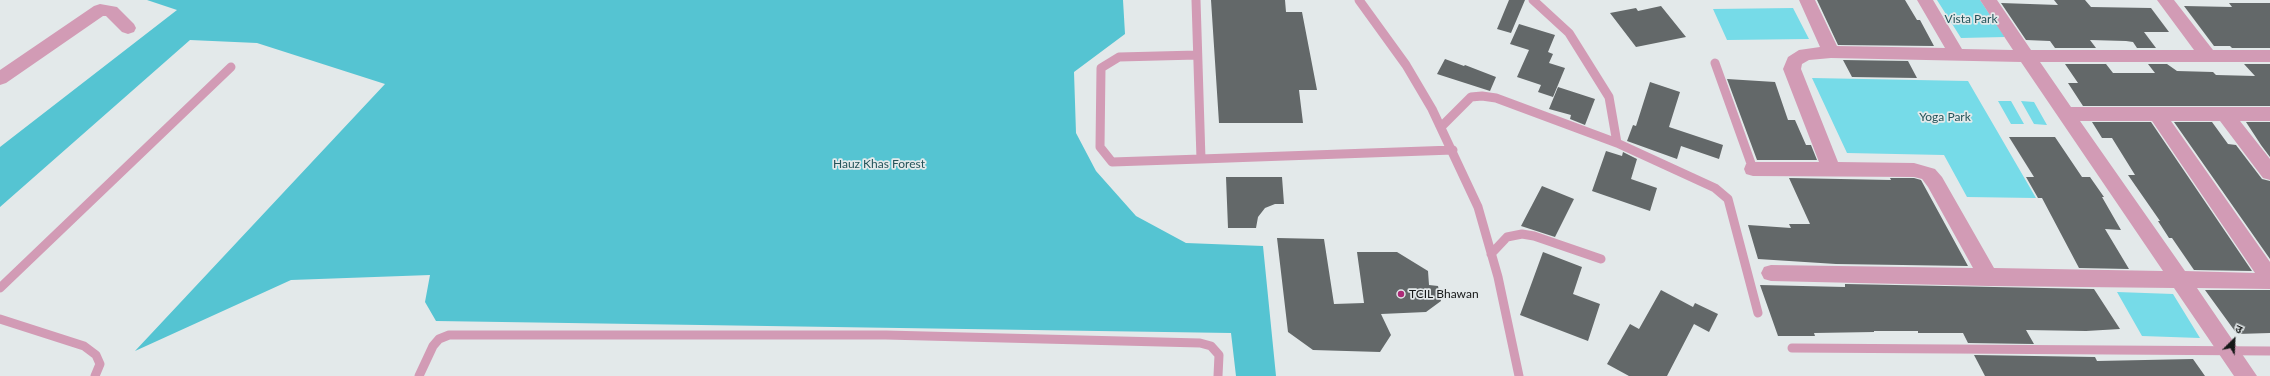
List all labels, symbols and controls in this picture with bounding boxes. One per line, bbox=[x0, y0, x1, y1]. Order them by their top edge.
park label: Vista Park bbox=[1945, 12, 1997, 26]
park label: Yoga Park bbox=[1919, 110, 1971, 124]
park label: Hauz Khas Forest bbox=[833, 157, 925, 171]
place label: TCIL Bhawan bbox=[1409, 287, 1479, 301]
marker: TCIL Bhawan bbox=[1396, 289, 1406, 299]
north arrow bbox=[2214, 320, 2254, 360]
text: उ bbox=[2234, 321, 2245, 336]

